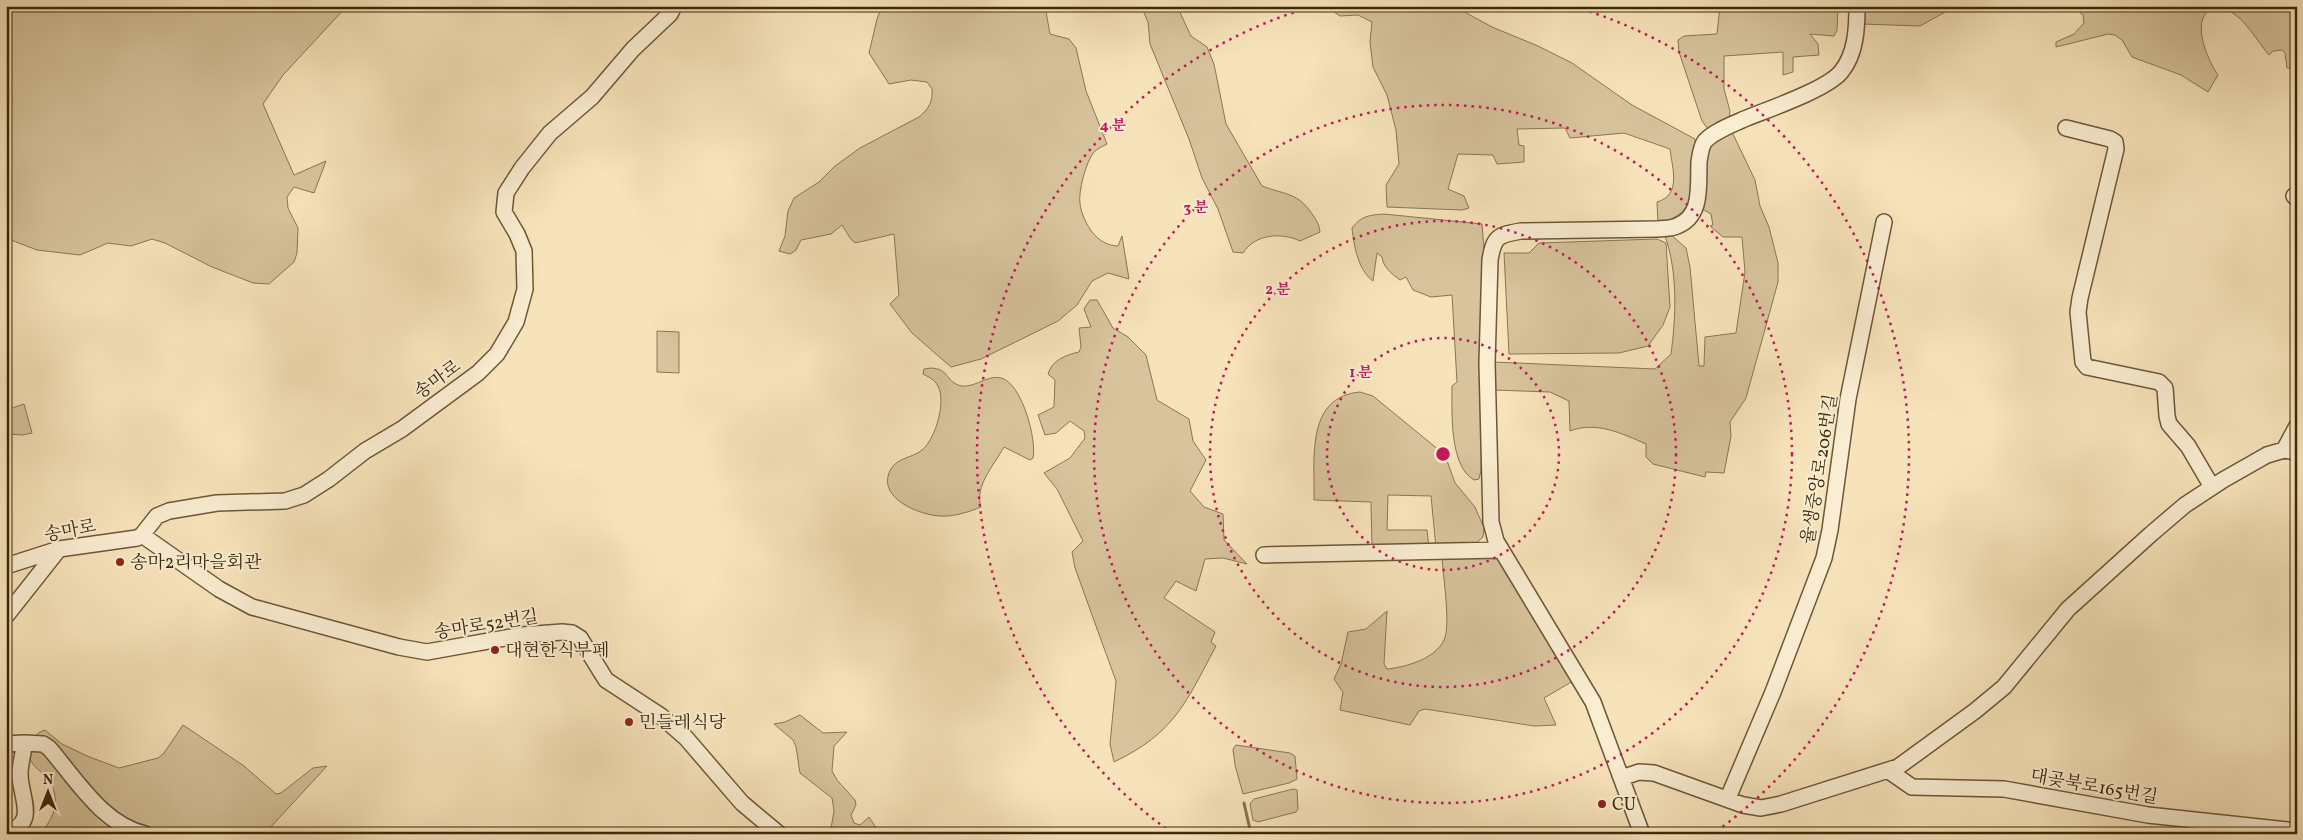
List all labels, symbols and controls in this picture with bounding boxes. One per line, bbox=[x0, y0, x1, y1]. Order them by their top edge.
text: 4 분 bbox=[1100, 116, 1126, 137]
text: 3 분 bbox=[1183, 198, 1209, 219]
text: 2 분 bbox=[1265, 280, 1291, 301]
street label: 송마로 bbox=[409, 355, 466, 406]
text: 1 분 bbox=[1349, 363, 1373, 384]
street label: 율생중앙로206번길 bbox=[1796, 393, 1845, 546]
centre of rings bbox=[1434, 445, 1452, 463]
street label: 송마로 bbox=[42, 514, 98, 549]
place label: 송마2리마을회관 bbox=[130, 551, 262, 576]
marker: 송마2리마을회관 bbox=[114, 556, 126, 568]
street label: 송마로52번길 bbox=[432, 605, 540, 646]
place label: 대현한식부페 bbox=[505, 639, 609, 664]
marker: 대현한식부페 bbox=[489, 644, 501, 656]
place label: 민들레식당 bbox=[639, 711, 727, 736]
marker: 민들레식당 bbox=[623, 716, 635, 728]
street label: 대곶북로165번길 bbox=[2028, 764, 2159, 811]
north arrow bbox=[22, 768, 72, 818]
text: N bbox=[43, 771, 53, 790]
place label: CU bbox=[1612, 793, 1636, 818]
marker: CU bbox=[1596, 798, 1608, 810]

